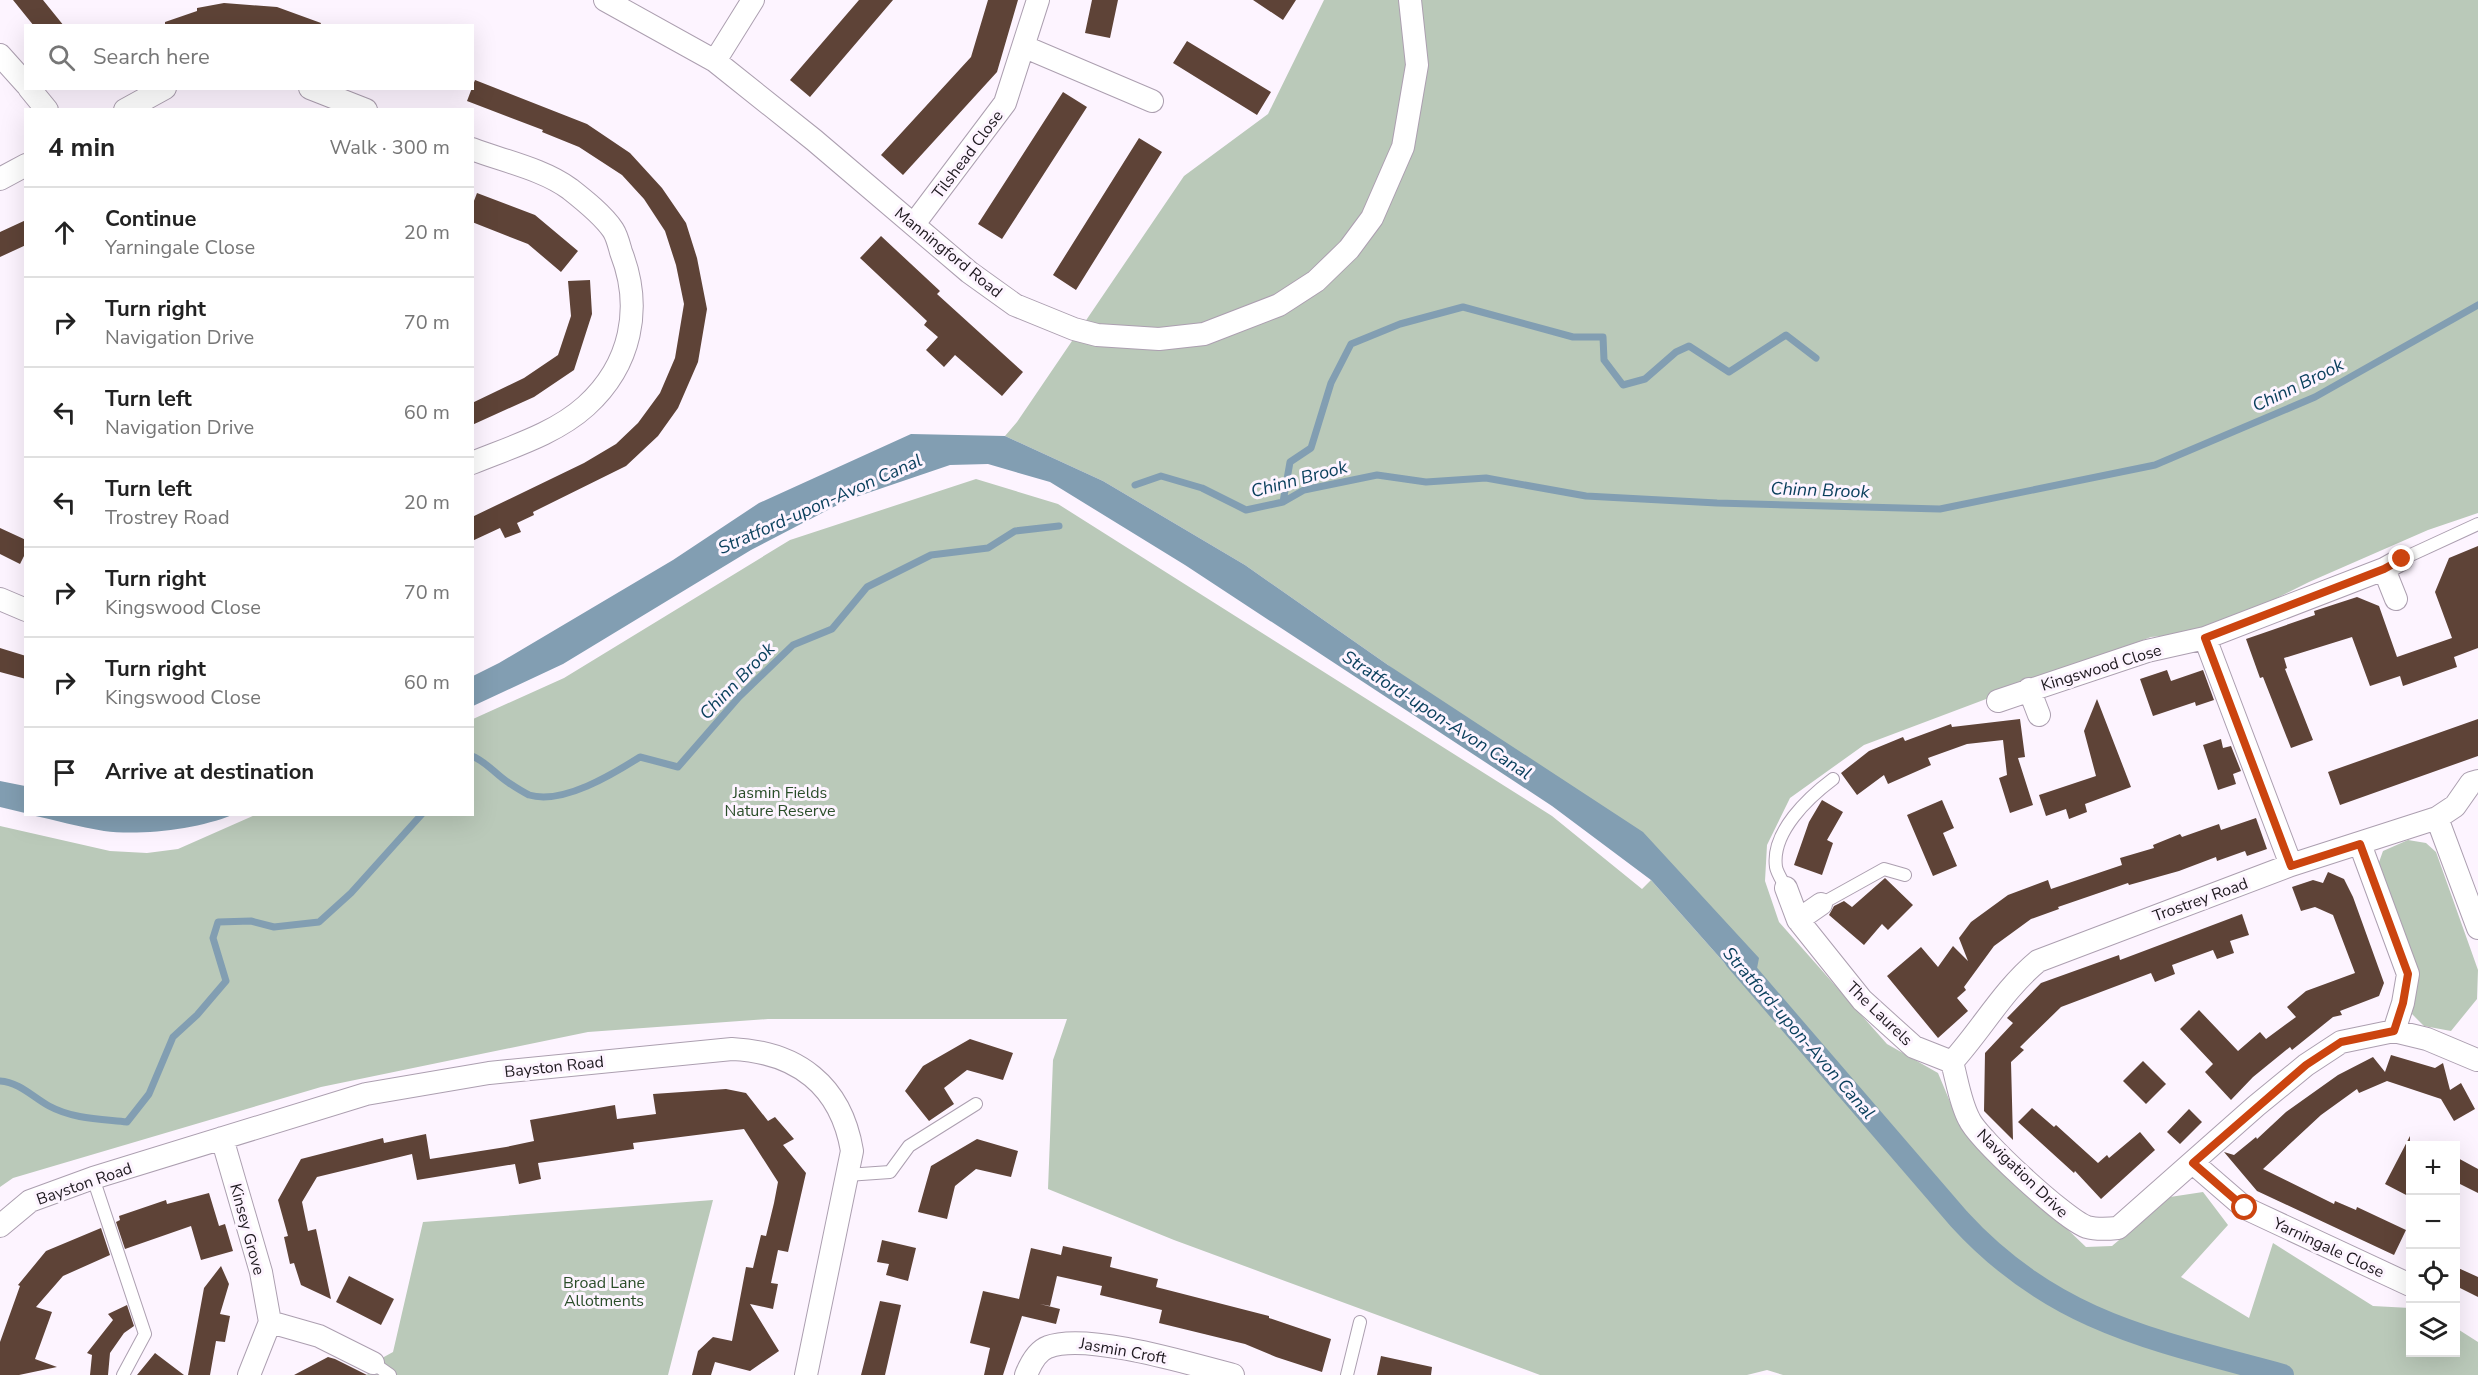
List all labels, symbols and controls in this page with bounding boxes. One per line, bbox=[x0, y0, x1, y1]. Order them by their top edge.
search box bbox=[24, 24, 474, 90]
icon: search bbox=[45, 41, 78, 74]
text: Search here bbox=[93, 42, 210, 72]
street label: Tilshead Close bbox=[927, 106, 1008, 203]
text: 4 min bbox=[48, 130, 115, 165]
text: Walk · 300 m bbox=[330, 134, 450, 161]
street label: Manningford Road bbox=[890, 202, 1007, 303]
text: Continue bbox=[105, 204, 196, 234]
icon: ahead bbox=[48, 216, 81, 249]
text: 20 m bbox=[404, 219, 450, 246]
text: Yarningale Close bbox=[105, 234, 255, 261]
text: Turn right bbox=[105, 294, 206, 324]
icon: right bbox=[48, 306, 81, 339]
text: 70 m bbox=[404, 309, 450, 336]
text: Navigation Drive bbox=[105, 324, 254, 351]
water label: Chinn Brook bbox=[2248, 352, 2349, 418]
text: Turn left bbox=[105, 384, 192, 414]
icon: left bbox=[48, 396, 81, 429]
text: 60 m bbox=[404, 399, 450, 426]
text: Navigation Drive bbox=[105, 414, 254, 441]
water label: Stratford-upon-Avon Canal bbox=[714, 448, 926, 560]
water label: Chinn Brook bbox=[1248, 454, 1351, 503]
text: Turn left bbox=[105, 474, 192, 504]
water label: Chinn Brook bbox=[1770, 476, 1871, 504]
icon: left bbox=[48, 486, 81, 519]
text: 20 m bbox=[404, 489, 450, 516]
text: Trostrey Road bbox=[105, 504, 230, 531]
route end bbox=[2388, 545, 2414, 571]
text: Turn right bbox=[105, 564, 206, 594]
icon: right bbox=[48, 576, 81, 609]
text: 70 m bbox=[404, 579, 450, 606]
text: Kingswood Close bbox=[105, 594, 261, 621]
water label: Chinn Brook bbox=[694, 636, 781, 725]
street label: Kingswood Close bbox=[2038, 639, 2164, 697]
water label: Stratford-upon-Avon Canal bbox=[1338, 645, 1536, 785]
text: Turn right bbox=[105, 654, 206, 684]
icon: right bbox=[48, 666, 81, 699]
text: 60 m bbox=[404, 669, 450, 696]
text: Kingswood Close bbox=[105, 684, 261, 711]
icon: arrive bbox=[48, 756, 81, 789]
text: Arrive at destination bbox=[105, 757, 314, 787]
park label: Jasmin Fields Nature Reserve bbox=[724, 782, 836, 822]
street label: Trostrey Road bbox=[2150, 873, 2251, 927]
water label: Stratford-upon-Avon Canal bbox=[1717, 942, 1881, 1124]
street label: The Laurels bbox=[1841, 977, 1917, 1051]
street label: Bayston Road bbox=[503, 1051, 605, 1083]
street label: Navigation Drive bbox=[1972, 1124, 2073, 1223]
map controls bbox=[2406, 1141, 2460, 1357]
button: + bbox=[2406, 1141, 2460, 1195]
street label: Bayston Road bbox=[34, 1157, 135, 1211]
street label: Kinsey Grove bbox=[224, 1181, 270, 1277]
route start bbox=[2231, 1194, 2257, 1220]
button: − bbox=[2406, 1195, 2460, 1249]
street label: Yarningale Close bbox=[2269, 1212, 2388, 1283]
button: locate bbox=[2406, 1249, 2460, 1303]
park label: Broad Lane Allotments bbox=[563, 1272, 645, 1312]
button: layers bbox=[2406, 1303, 2460, 1357]
street label: Jasmin Croft bbox=[1077, 1332, 1168, 1370]

